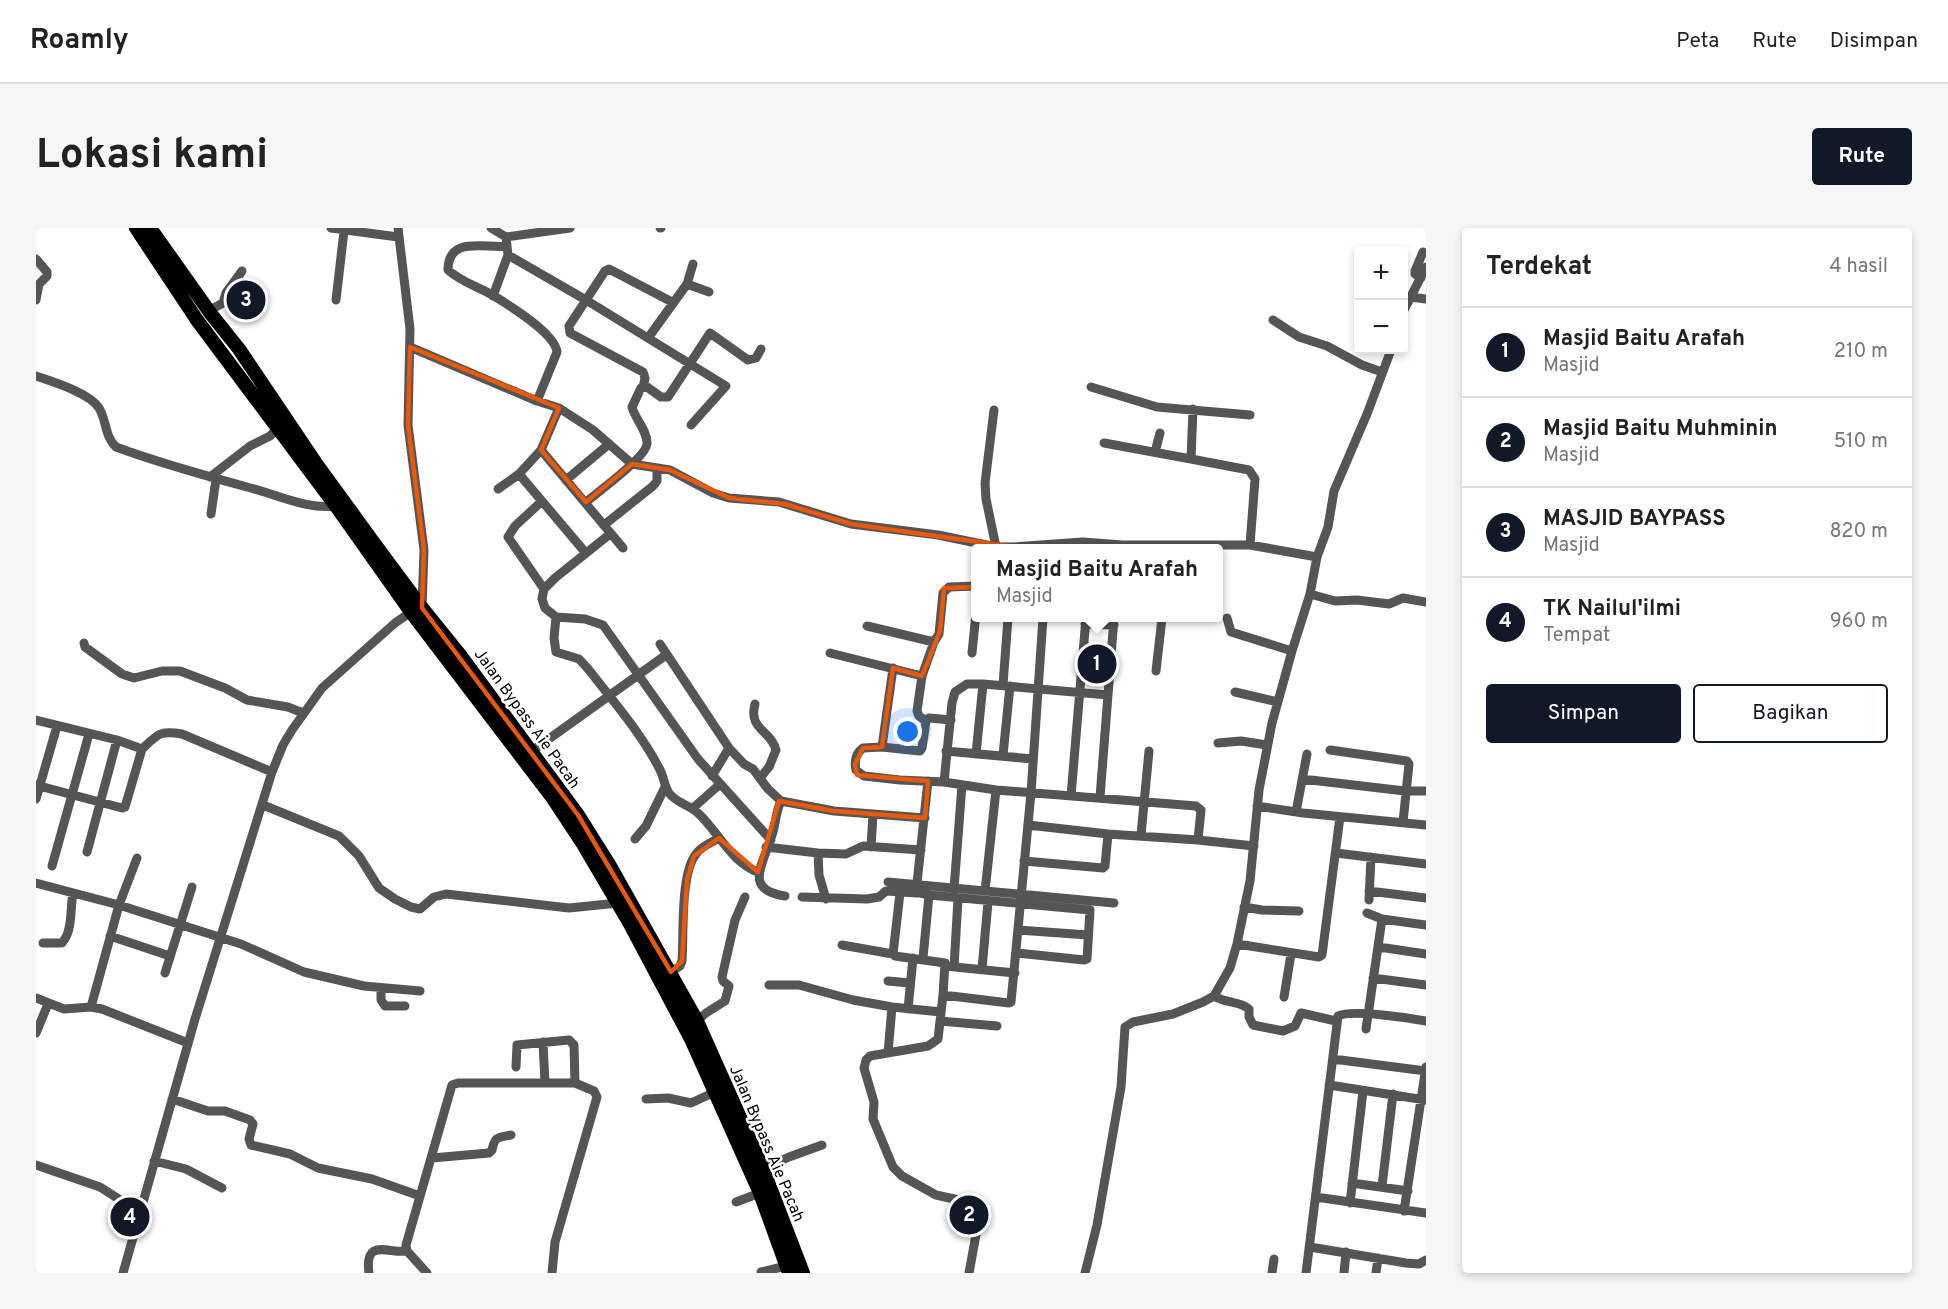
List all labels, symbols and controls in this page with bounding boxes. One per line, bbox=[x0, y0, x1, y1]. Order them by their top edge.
text: Roamly bbox=[30, 23, 129, 59]
text: Peta bbox=[1676, 28, 1719, 55]
text: Rute bbox=[1752, 28, 1797, 55]
text: Disimpan bbox=[1830, 28, 1918, 55]
button: Rute bbox=[1812, 128, 1912, 185]
text: Lokasi kami bbox=[36, 130, 268, 183]
map controls bbox=[1354, 246, 1408, 354]
button: + bbox=[1354, 246, 1408, 300]
text: Terdekat bbox=[1486, 251, 1592, 284]
text: 4 hasil bbox=[1829, 254, 1888, 280]
pin: 3 bbox=[226, 278, 266, 322]
button: − bbox=[1354, 300, 1408, 354]
text: Masjid Baitu Arafah bbox=[1543, 326, 1745, 353]
text: 1 bbox=[1502, 339, 1510, 365]
text: 210 m bbox=[1834, 339, 1888, 365]
text: Masjid bbox=[1543, 353, 1600, 379]
text: Masjid Baitu Muhminin bbox=[1543, 416, 1778, 443]
text: 2 bbox=[1499, 429, 1512, 455]
text: 510 m bbox=[1834, 429, 1888, 455]
text: Masjid bbox=[1543, 443, 1600, 469]
text: MASJID BAYPASS bbox=[1543, 506, 1726, 533]
text: 3 bbox=[1500, 519, 1512, 545]
text: 820 m bbox=[1829, 519, 1888, 545]
text: Masjid bbox=[1543, 533, 1600, 559]
popup bbox=[971, 544, 1223, 622]
text: Masjid Baitu Arafah bbox=[996, 557, 1198, 584]
text: Masjid bbox=[996, 584, 1053, 610]
text: TK Nailul'ilmi bbox=[1543, 596, 1681, 623]
text: 4 bbox=[1499, 609, 1512, 635]
text: 960 m bbox=[1830, 609, 1888, 635]
text: Tempat bbox=[1543, 623, 1610, 649]
pin: 1 bbox=[1078, 642, 1116, 686]
street label: Jalan Bypass Aie Pacah bbox=[469, 645, 584, 793]
button: Simpan bbox=[1486, 684, 1681, 743]
button: Bagikan bbox=[1693, 684, 1888, 743]
your location bbox=[893, 717, 922, 746]
street label: Jalan Bypass Aie Pacah bbox=[724, 1062, 808, 1225]
pin: 2 bbox=[950, 1192, 988, 1238]
pin: 4 bbox=[110, 1194, 149, 1240]

